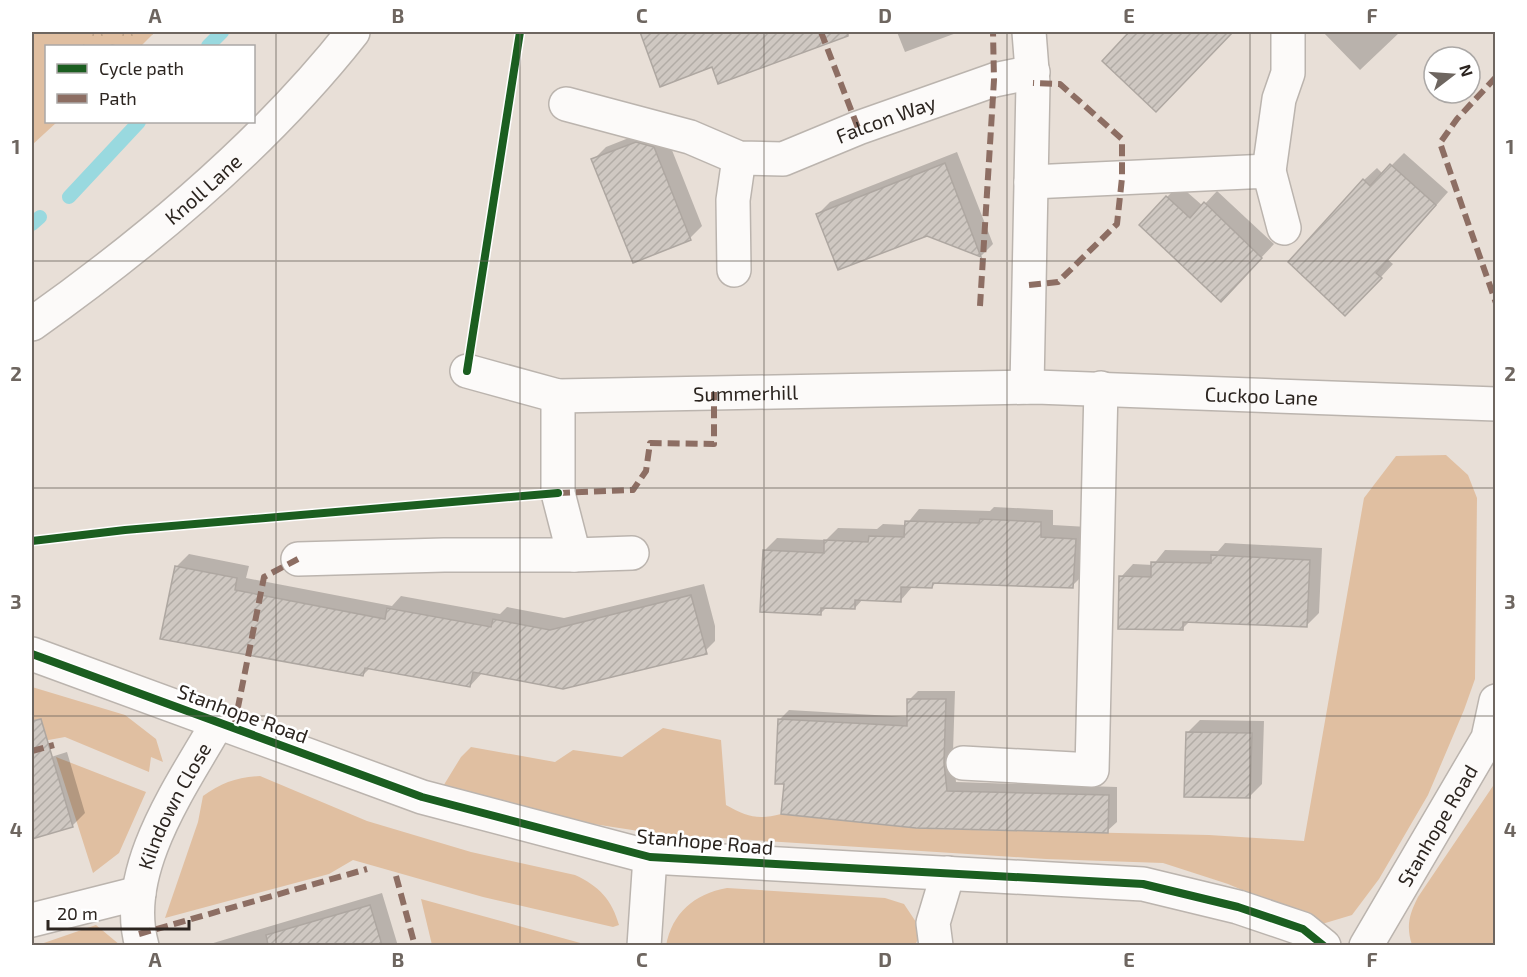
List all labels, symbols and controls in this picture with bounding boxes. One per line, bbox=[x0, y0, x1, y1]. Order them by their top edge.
text: A bbox=[148, 3, 162, 27]
text: B bbox=[392, 3, 404, 27]
text: C bbox=[636, 3, 648, 27]
text: D bbox=[878, 3, 892, 27]
text: E bbox=[1123, 3, 1135, 27]
text: F bbox=[1366, 3, 1378, 27]
legend bbox=[45, 45, 255, 123]
north arrow bbox=[1422, 45, 1482, 105]
text: Cycle path bbox=[99, 57, 184, 79]
text: N bbox=[1456, 62, 1478, 79]
text: Path bbox=[99, 87, 137, 109]
street label: Falcon Way bbox=[832, 89, 939, 148]
text: 1 bbox=[12, 134, 20, 158]
text: 1 bbox=[1506, 134, 1514, 158]
street label: Knoll Lane bbox=[160, 148, 246, 229]
text: 2 bbox=[10, 361, 22, 385]
text: 2 bbox=[1504, 361, 1516, 385]
street label: Summerhill bbox=[693, 379, 798, 405]
street label: Cuckoo Lane bbox=[1204, 381, 1318, 409]
text: 3 bbox=[10, 589, 22, 613]
text: 3 bbox=[1504, 589, 1516, 613]
street label: Stanhope Road bbox=[174, 678, 312, 748]
street label: Kilndown Close bbox=[132, 738, 216, 872]
street label: Stanhope Road bbox=[1392, 760, 1482, 891]
text: 4 bbox=[10, 817, 23, 841]
text: 4 bbox=[1504, 817, 1517, 841]
street label: Stanhope Road bbox=[636, 823, 774, 859]
scale bar bbox=[48, 893, 189, 931]
text: 20 m bbox=[57, 902, 98, 924]
text: A bbox=[148, 947, 162, 971]
text: B bbox=[392, 947, 404, 971]
text: C bbox=[636, 947, 648, 971]
text: D bbox=[878, 947, 892, 971]
text: E bbox=[1123, 947, 1135, 971]
text: F bbox=[1366, 947, 1378, 971]

